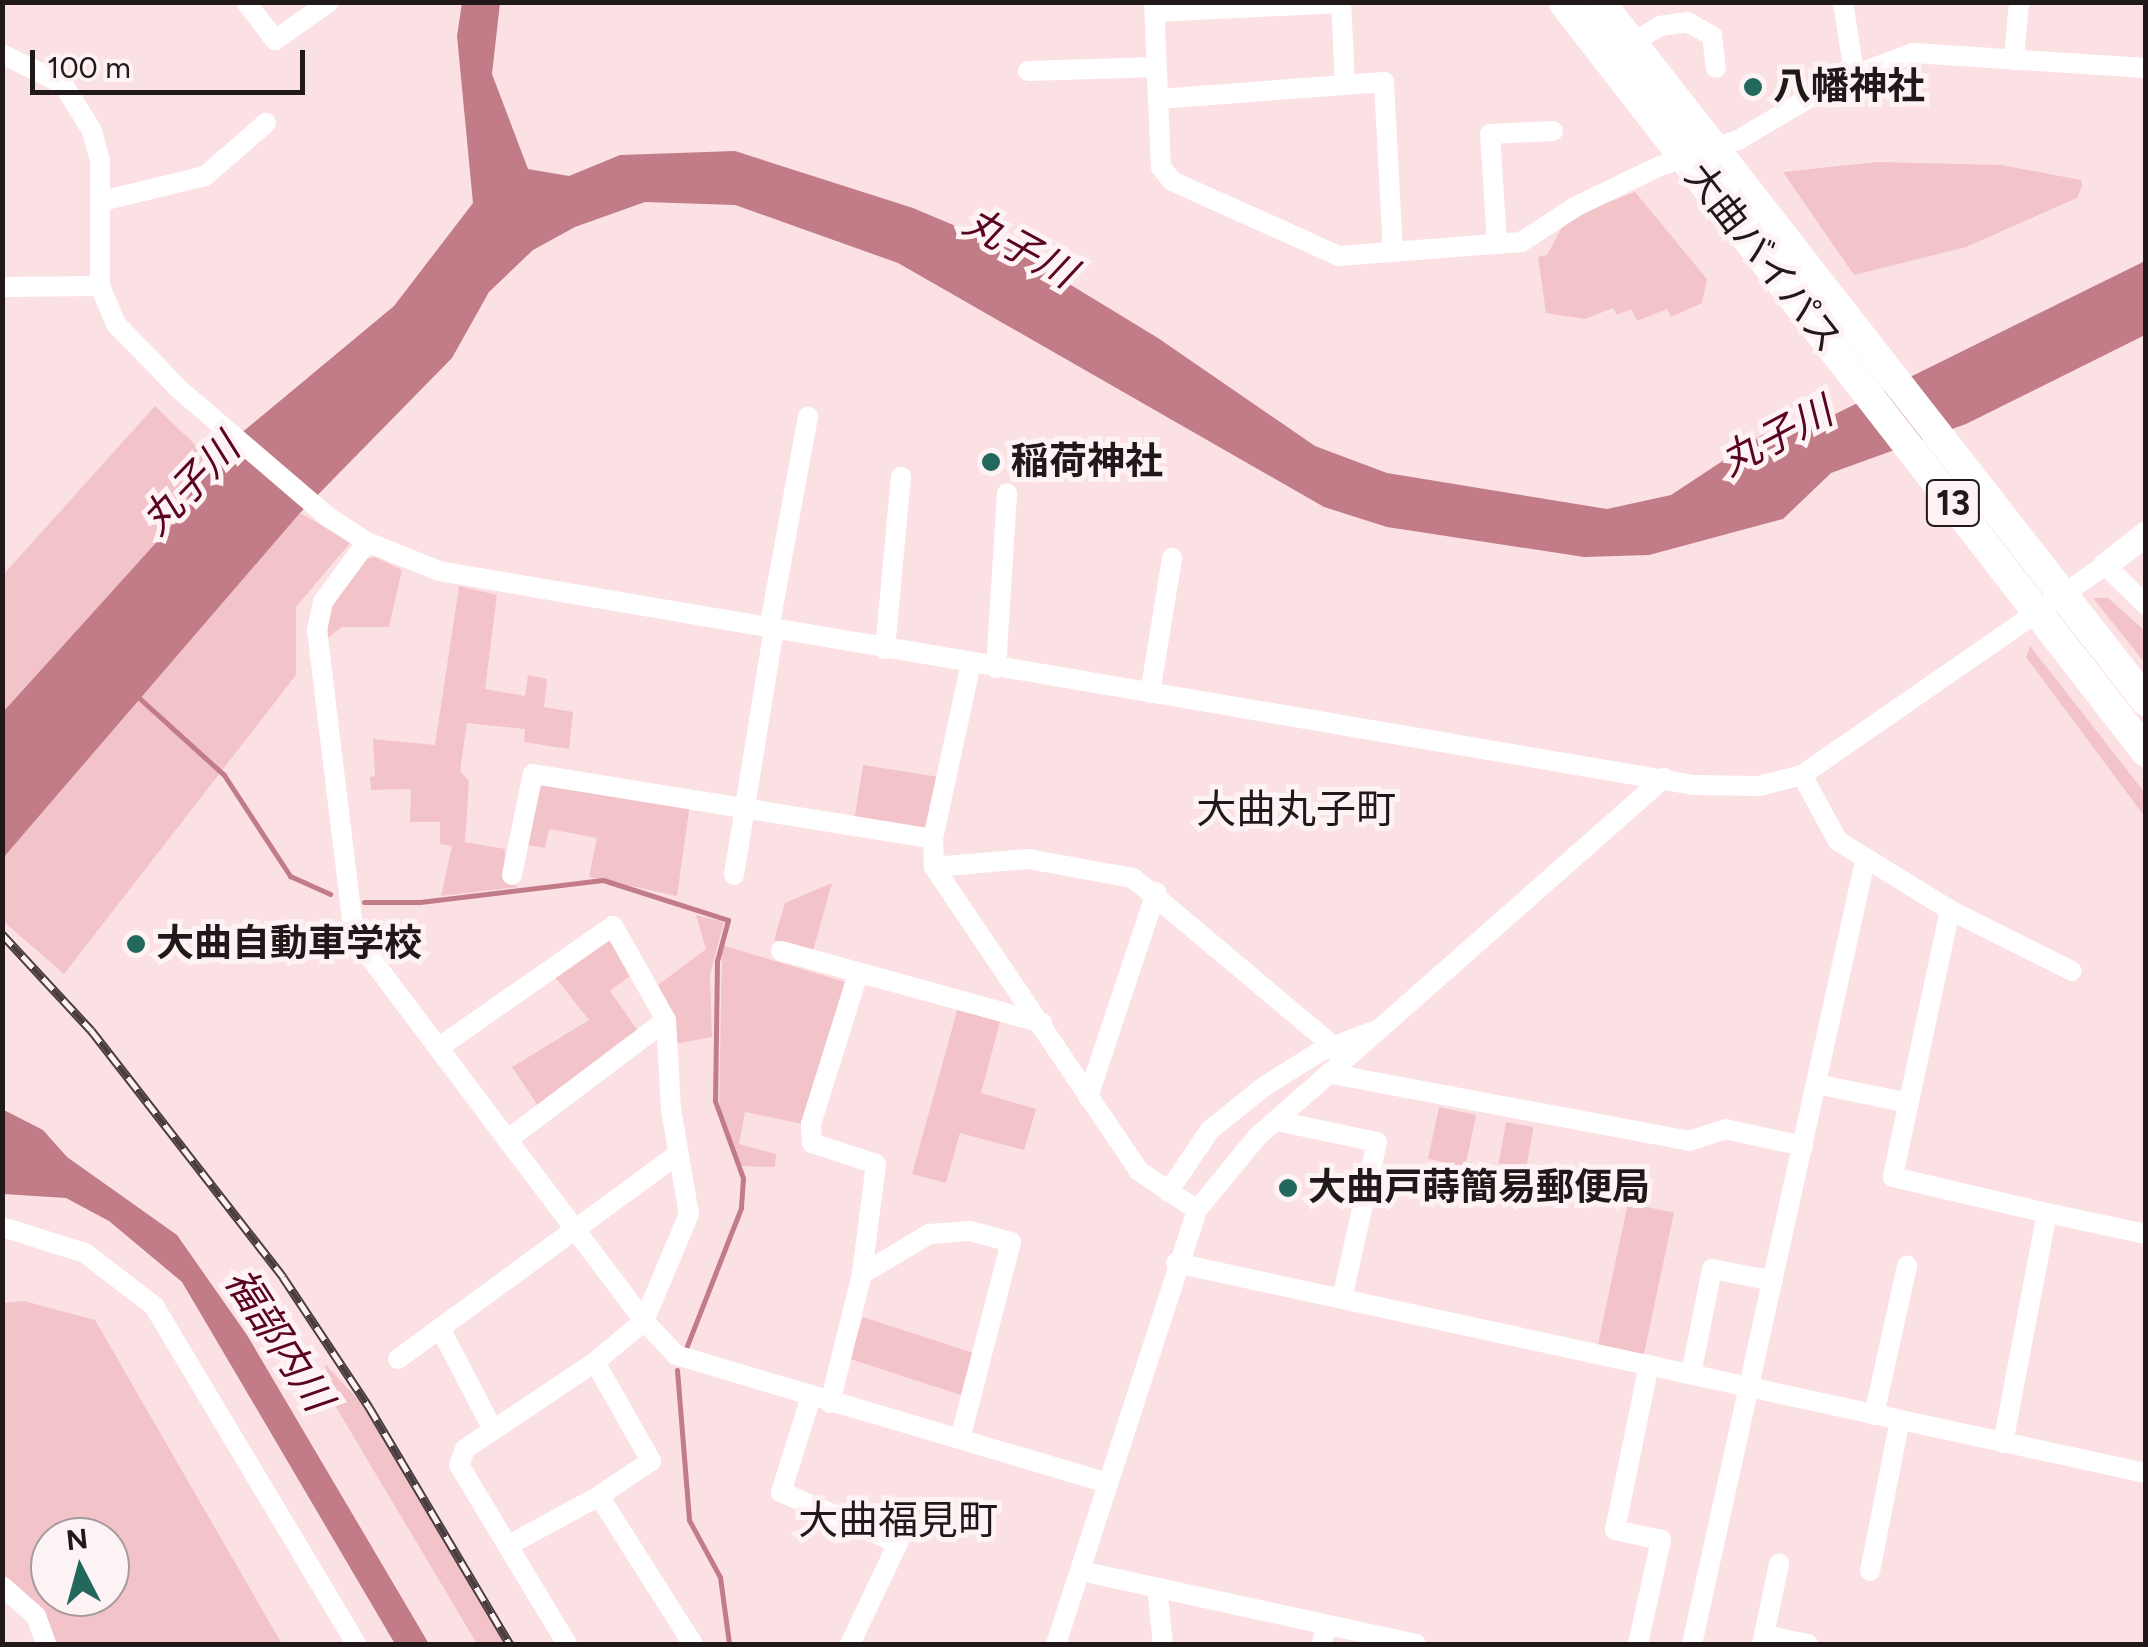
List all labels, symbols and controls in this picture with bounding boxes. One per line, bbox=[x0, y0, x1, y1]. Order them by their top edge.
scale bar bbox=[35, 30, 310, 92]
text: 100 m bbox=[47, 49, 131, 86]
place label: 八幡神社 bbox=[1773, 64, 1925, 110]
marker: 八幡神社 bbox=[1742, 76, 1764, 98]
street label: 大曲バイパス bbox=[1675, 154, 1851, 362]
water label: 丸子川 bbox=[956, 197, 1084, 297]
water label: 丸子川 bbox=[1712, 387, 1840, 485]
water label: 丸子川 bbox=[131, 424, 249, 544]
place label: 稲荷神社 bbox=[1011, 439, 1163, 485]
marker: 稲荷神社 bbox=[980, 451, 1002, 473]
road number: 13 bbox=[1926, 473, 1980, 533]
district label: 大曲丸子町 bbox=[1196, 785, 1396, 833]
place label: 大曲自動車学校 bbox=[156, 921, 422, 967]
marker: 大曲自動車学校 bbox=[125, 933, 147, 955]
place label: 大曲戸蒔簡易郵便局 bbox=[1308, 1165, 1650, 1211]
marker: 大曲戸蒔簡易郵便局 bbox=[1277, 1177, 1299, 1199]
water label: 福部内川 bbox=[215, 1259, 343, 1419]
district label: 大曲福見町 bbox=[798, 1496, 998, 1544]
north arrow bbox=[30, 1517, 130, 1617]
text: N bbox=[65, 1521, 90, 1557]

